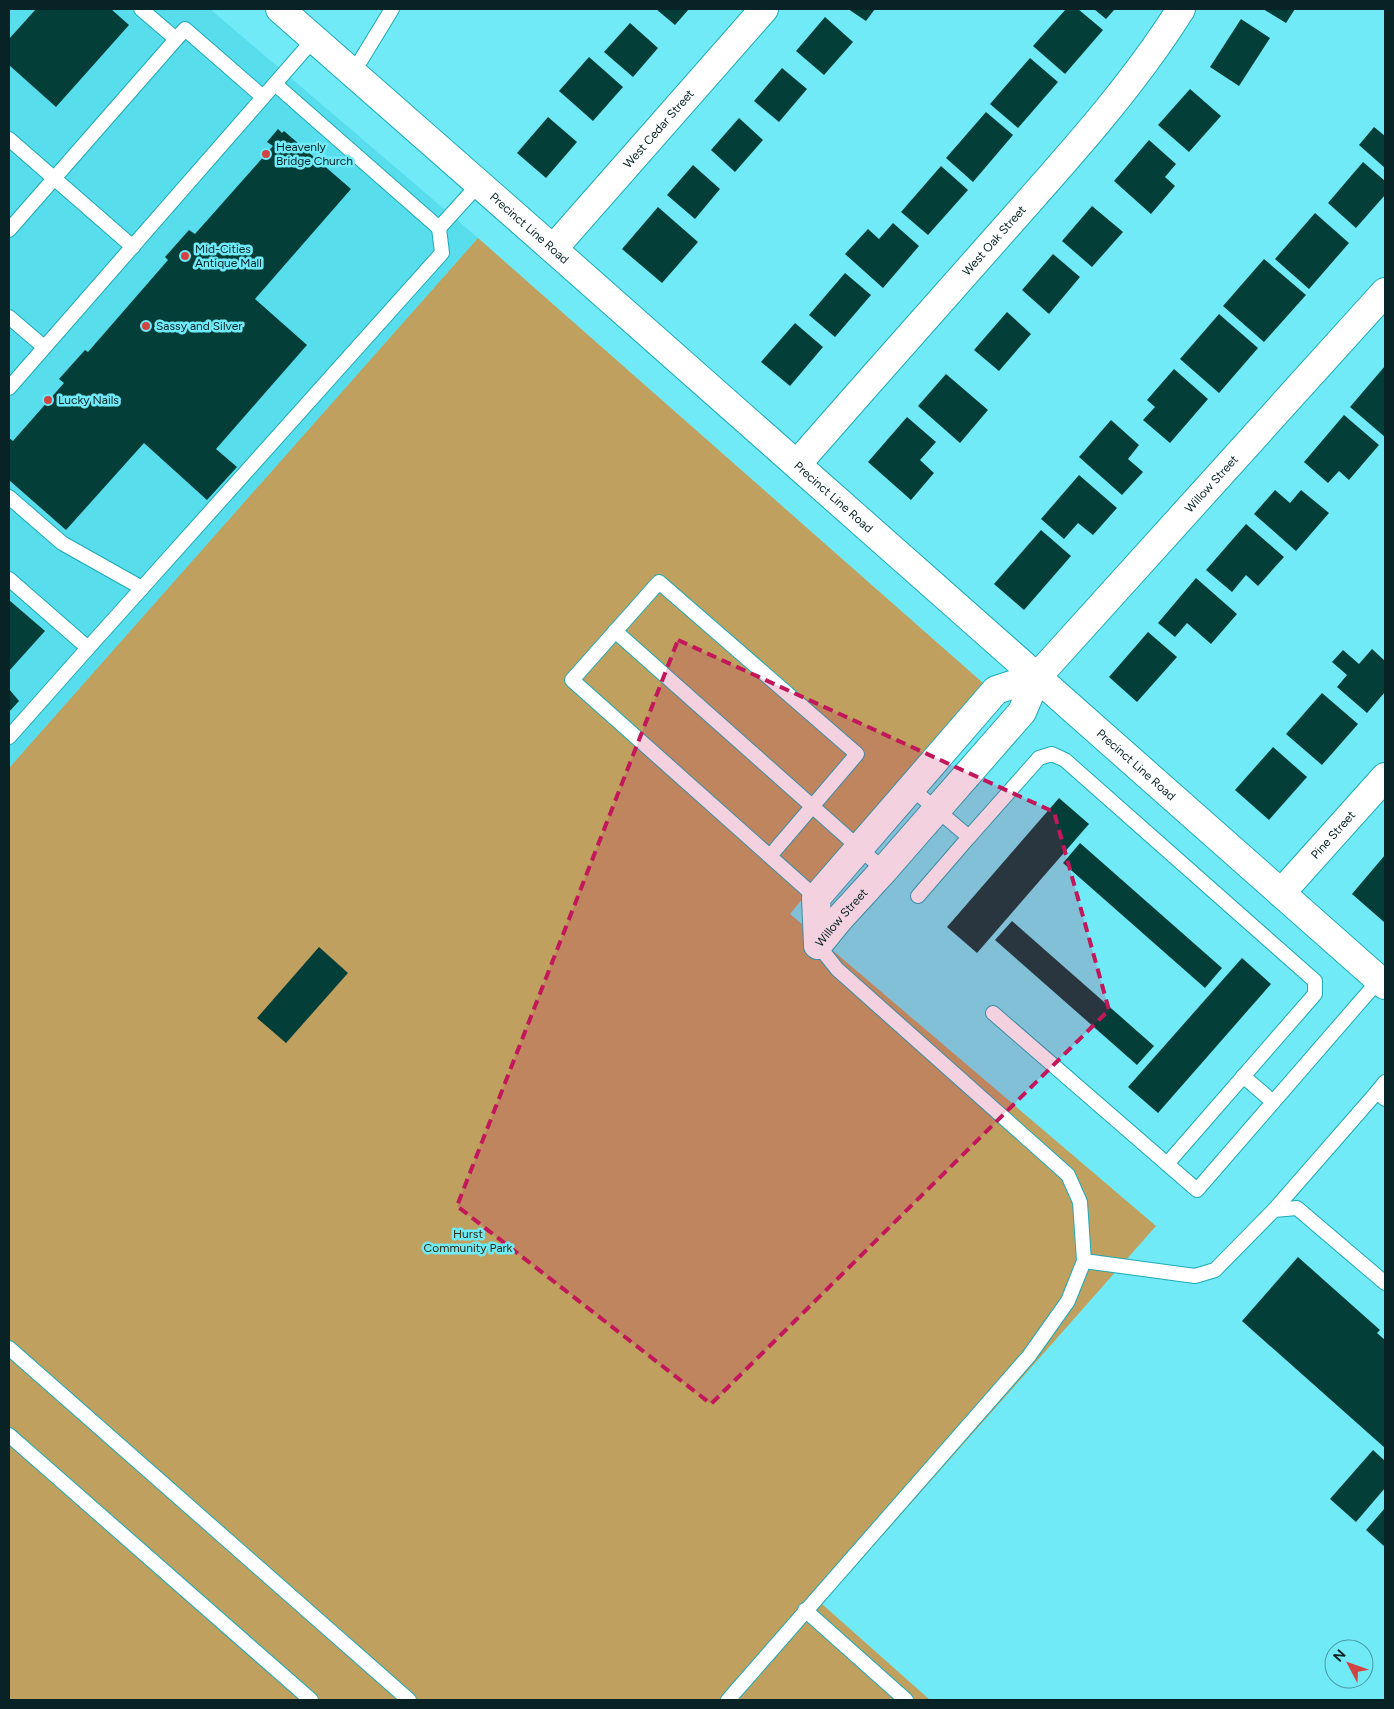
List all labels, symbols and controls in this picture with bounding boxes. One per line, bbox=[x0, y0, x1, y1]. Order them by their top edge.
street label: West Cedar Street bbox=[620, 86, 697, 171]
place label: Heavenly Bridge Church bbox=[276, 140, 353, 168]
marker: Heavenly Bridge Church bbox=[260, 148, 272, 160]
street label: Precinct Line Road bbox=[487, 190, 572, 267]
street label: West Oak Street bbox=[959, 202, 1029, 278]
place label: Mid-Cities Antique Mall bbox=[195, 242, 262, 270]
marker: Mid-Cities Antique Mall bbox=[179, 250, 191, 262]
place label: Sassy and Silver bbox=[156, 319, 242, 333]
marker: Sassy and Silver bbox=[140, 320, 152, 332]
place label: Lucky Nails bbox=[58, 393, 119, 407]
marker: Lucky Nails bbox=[42, 394, 54, 406]
street label: Willow Street bbox=[1182, 452, 1241, 516]
street label: Precinct Line Road bbox=[791, 459, 876, 536]
street label: Precinct Line Road bbox=[1094, 726, 1178, 803]
street label: Pine Street bbox=[1308, 808, 1358, 862]
street label: Willow Street bbox=[812, 885, 871, 950]
park label: Hurst Community Park bbox=[424, 1227, 513, 1255]
north arrow bbox=[1324, 1639, 1374, 1689]
text: N bbox=[1330, 1646, 1350, 1665]

